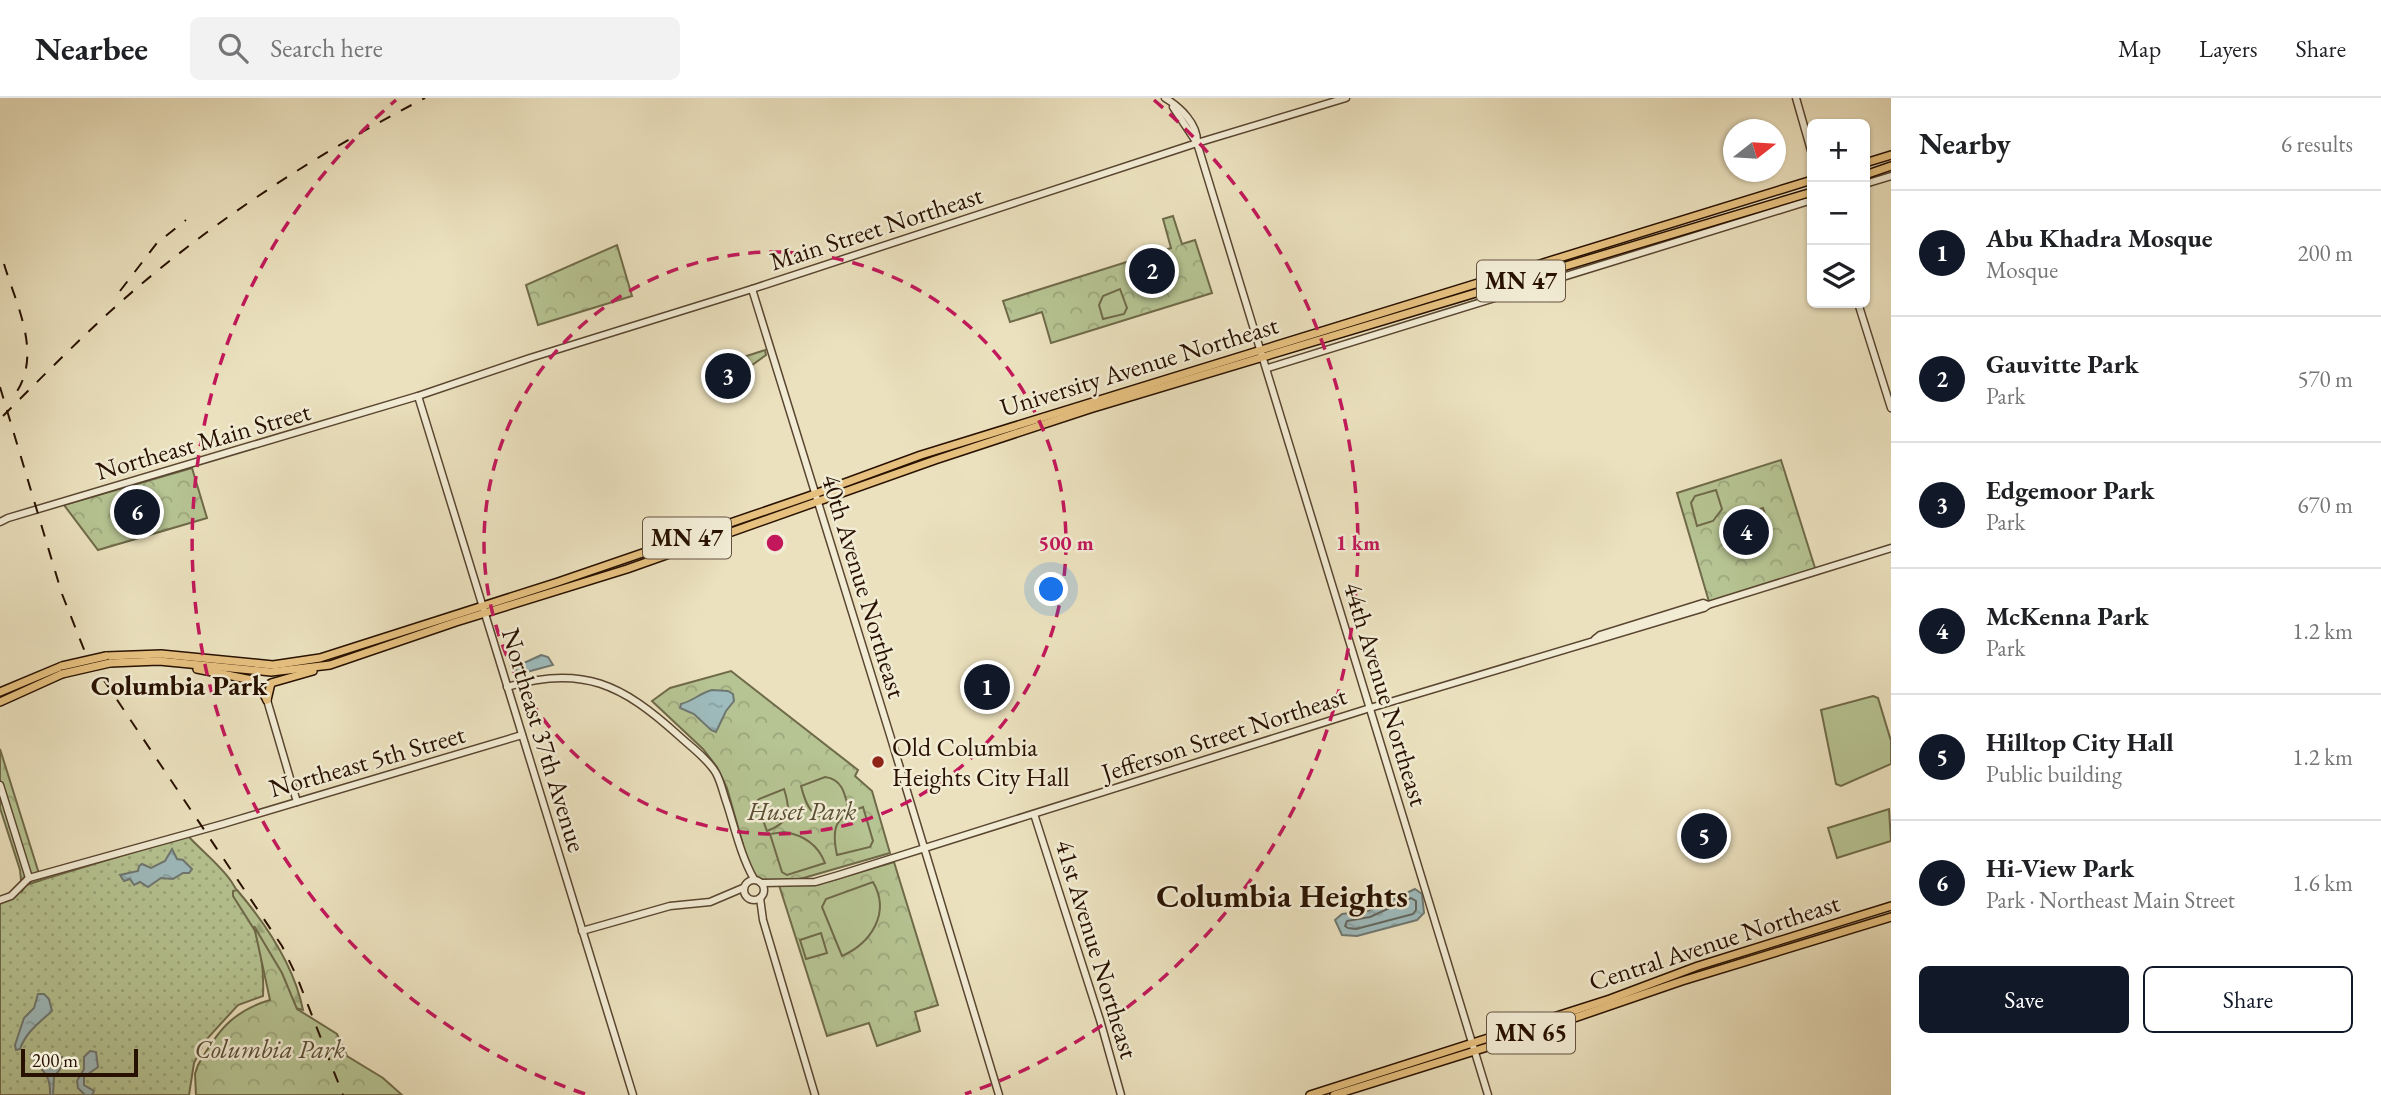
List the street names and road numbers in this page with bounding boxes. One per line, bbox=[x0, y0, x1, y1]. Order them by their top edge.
street label: Main Street Northeast bbox=[765, 178, 987, 278]
road number: MN 47 bbox=[1477, 260, 1565, 302]
street label: University Avenue Northeast bbox=[996, 307, 1282, 425]
street label: Northeast Main Street bbox=[92, 394, 314, 488]
street label: 40th Avenue Northeast bbox=[814, 470, 914, 702]
road number: MN 47 bbox=[643, 517, 731, 558]
street label: 44th Avenue Northeast bbox=[1336, 578, 1436, 810]
street label: Northeast 37th Avenue bbox=[494, 624, 594, 856]
street label: Jefferson Street Northeast bbox=[1095, 678, 1351, 790]
street label: Northeast 5th Street bbox=[265, 717, 469, 805]
street label: 41st Avenue Northeast bbox=[1048, 835, 1146, 1063]
street label: Central Avenue Northeast bbox=[1584, 885, 1844, 999]
road number: MN 65 bbox=[1487, 1013, 1575, 1054]

